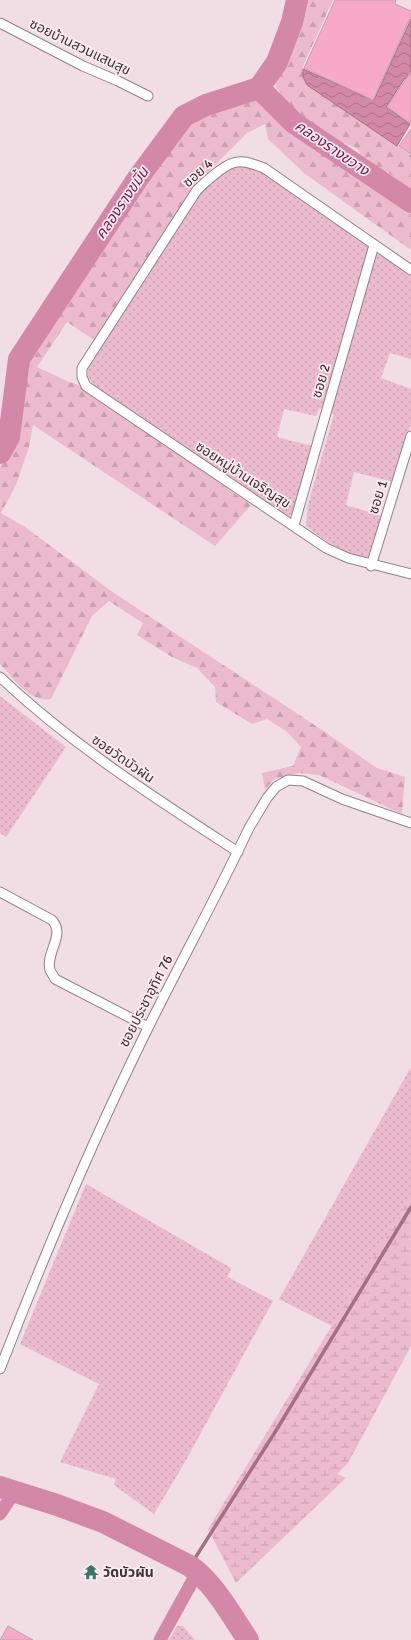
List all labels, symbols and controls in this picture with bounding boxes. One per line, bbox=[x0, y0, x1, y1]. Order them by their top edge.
street label: ซอยบ้านสวนแสนสุข bbox=[27, 15, 133, 79]
water label: คลองรางขวาง bbox=[291, 117, 373, 180]
street label: ซอย 4 bbox=[179, 155, 217, 191]
water label: คลองรางขมิ้น bbox=[91, 162, 153, 242]
street label: ซอย 2 bbox=[308, 362, 334, 400]
street label: ซอยหมู่บ้านเจริญสุข bbox=[192, 438, 294, 512]
street label: ซอย 1 bbox=[365, 478, 391, 516]
street label: ซอยวัดบัวผัน bbox=[88, 731, 158, 787]
street label: ซอยประชาอุทิศ 76 bbox=[115, 952, 177, 1050]
temple icon: วัดบัวผัน bbox=[82, 1563, 100, 1581]
place label: วัดบัวผัน bbox=[103, 1564, 154, 1581]

